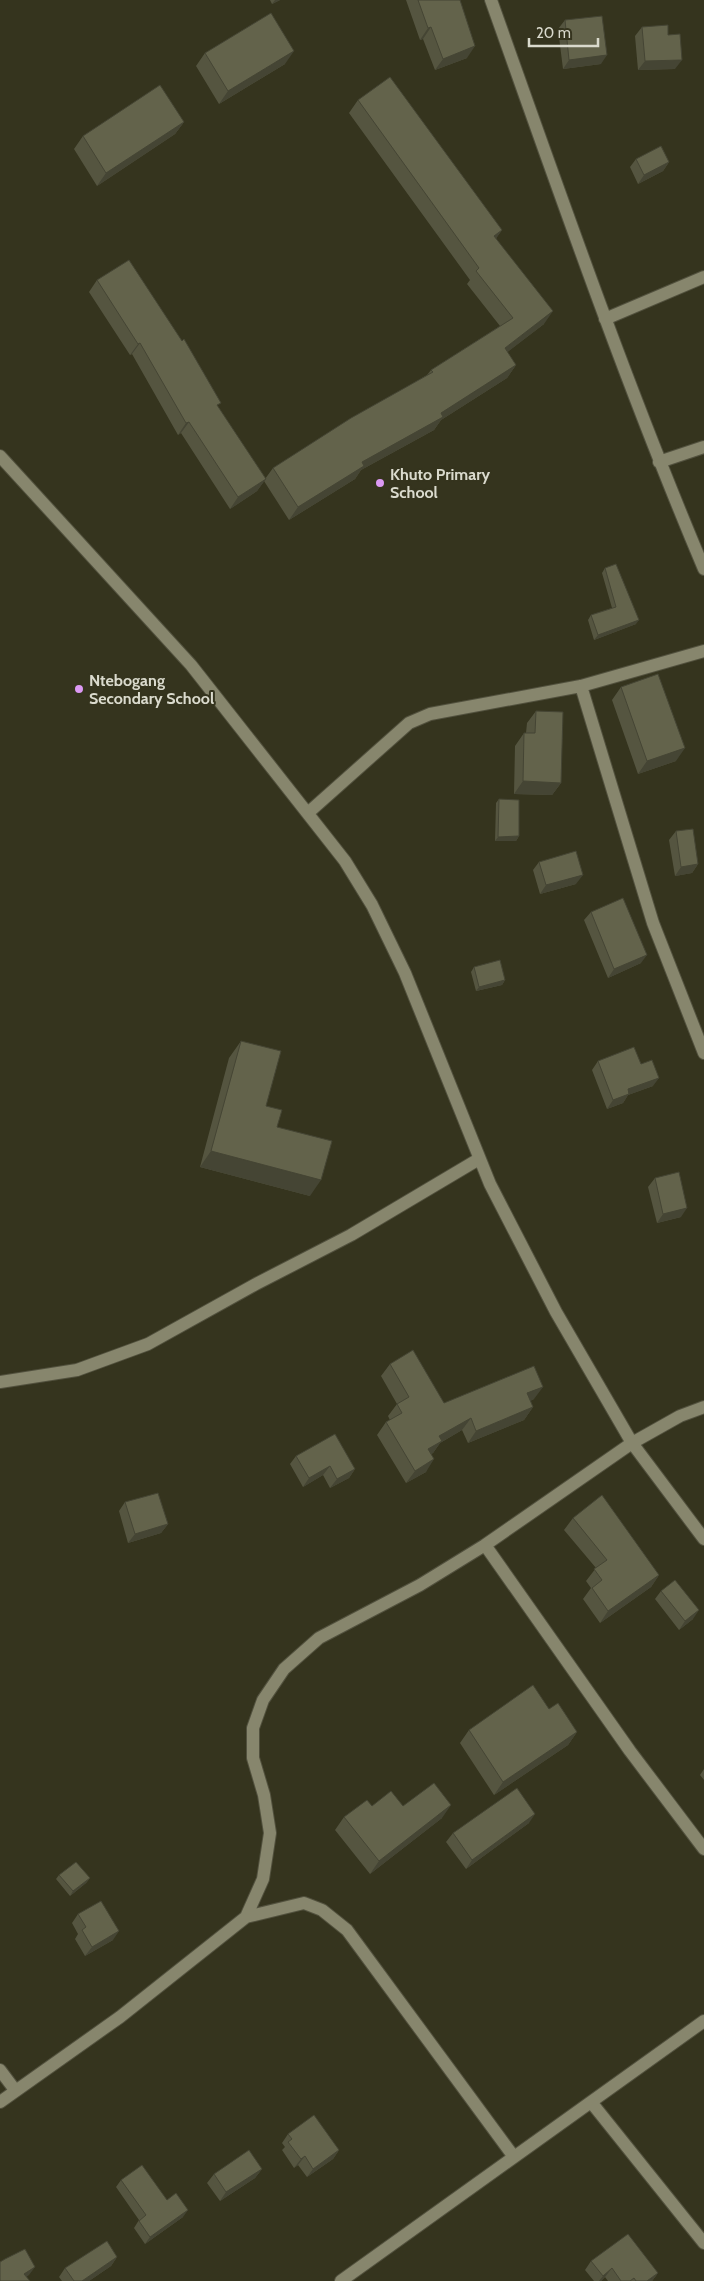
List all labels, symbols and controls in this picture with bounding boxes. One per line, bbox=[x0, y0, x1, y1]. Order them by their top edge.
scale bar bbox=[529, 15, 598, 47]
text: 20 m bbox=[536, 24, 571, 42]
place label: Khuto Primary School bbox=[390, 465, 491, 502]
marker: Khuto Primary School bbox=[374, 477, 386, 489]
place label: Ntebogang Secondary School bbox=[89, 671, 214, 708]
marker: Ntebogang Secondary School bbox=[73, 683, 85, 695]

